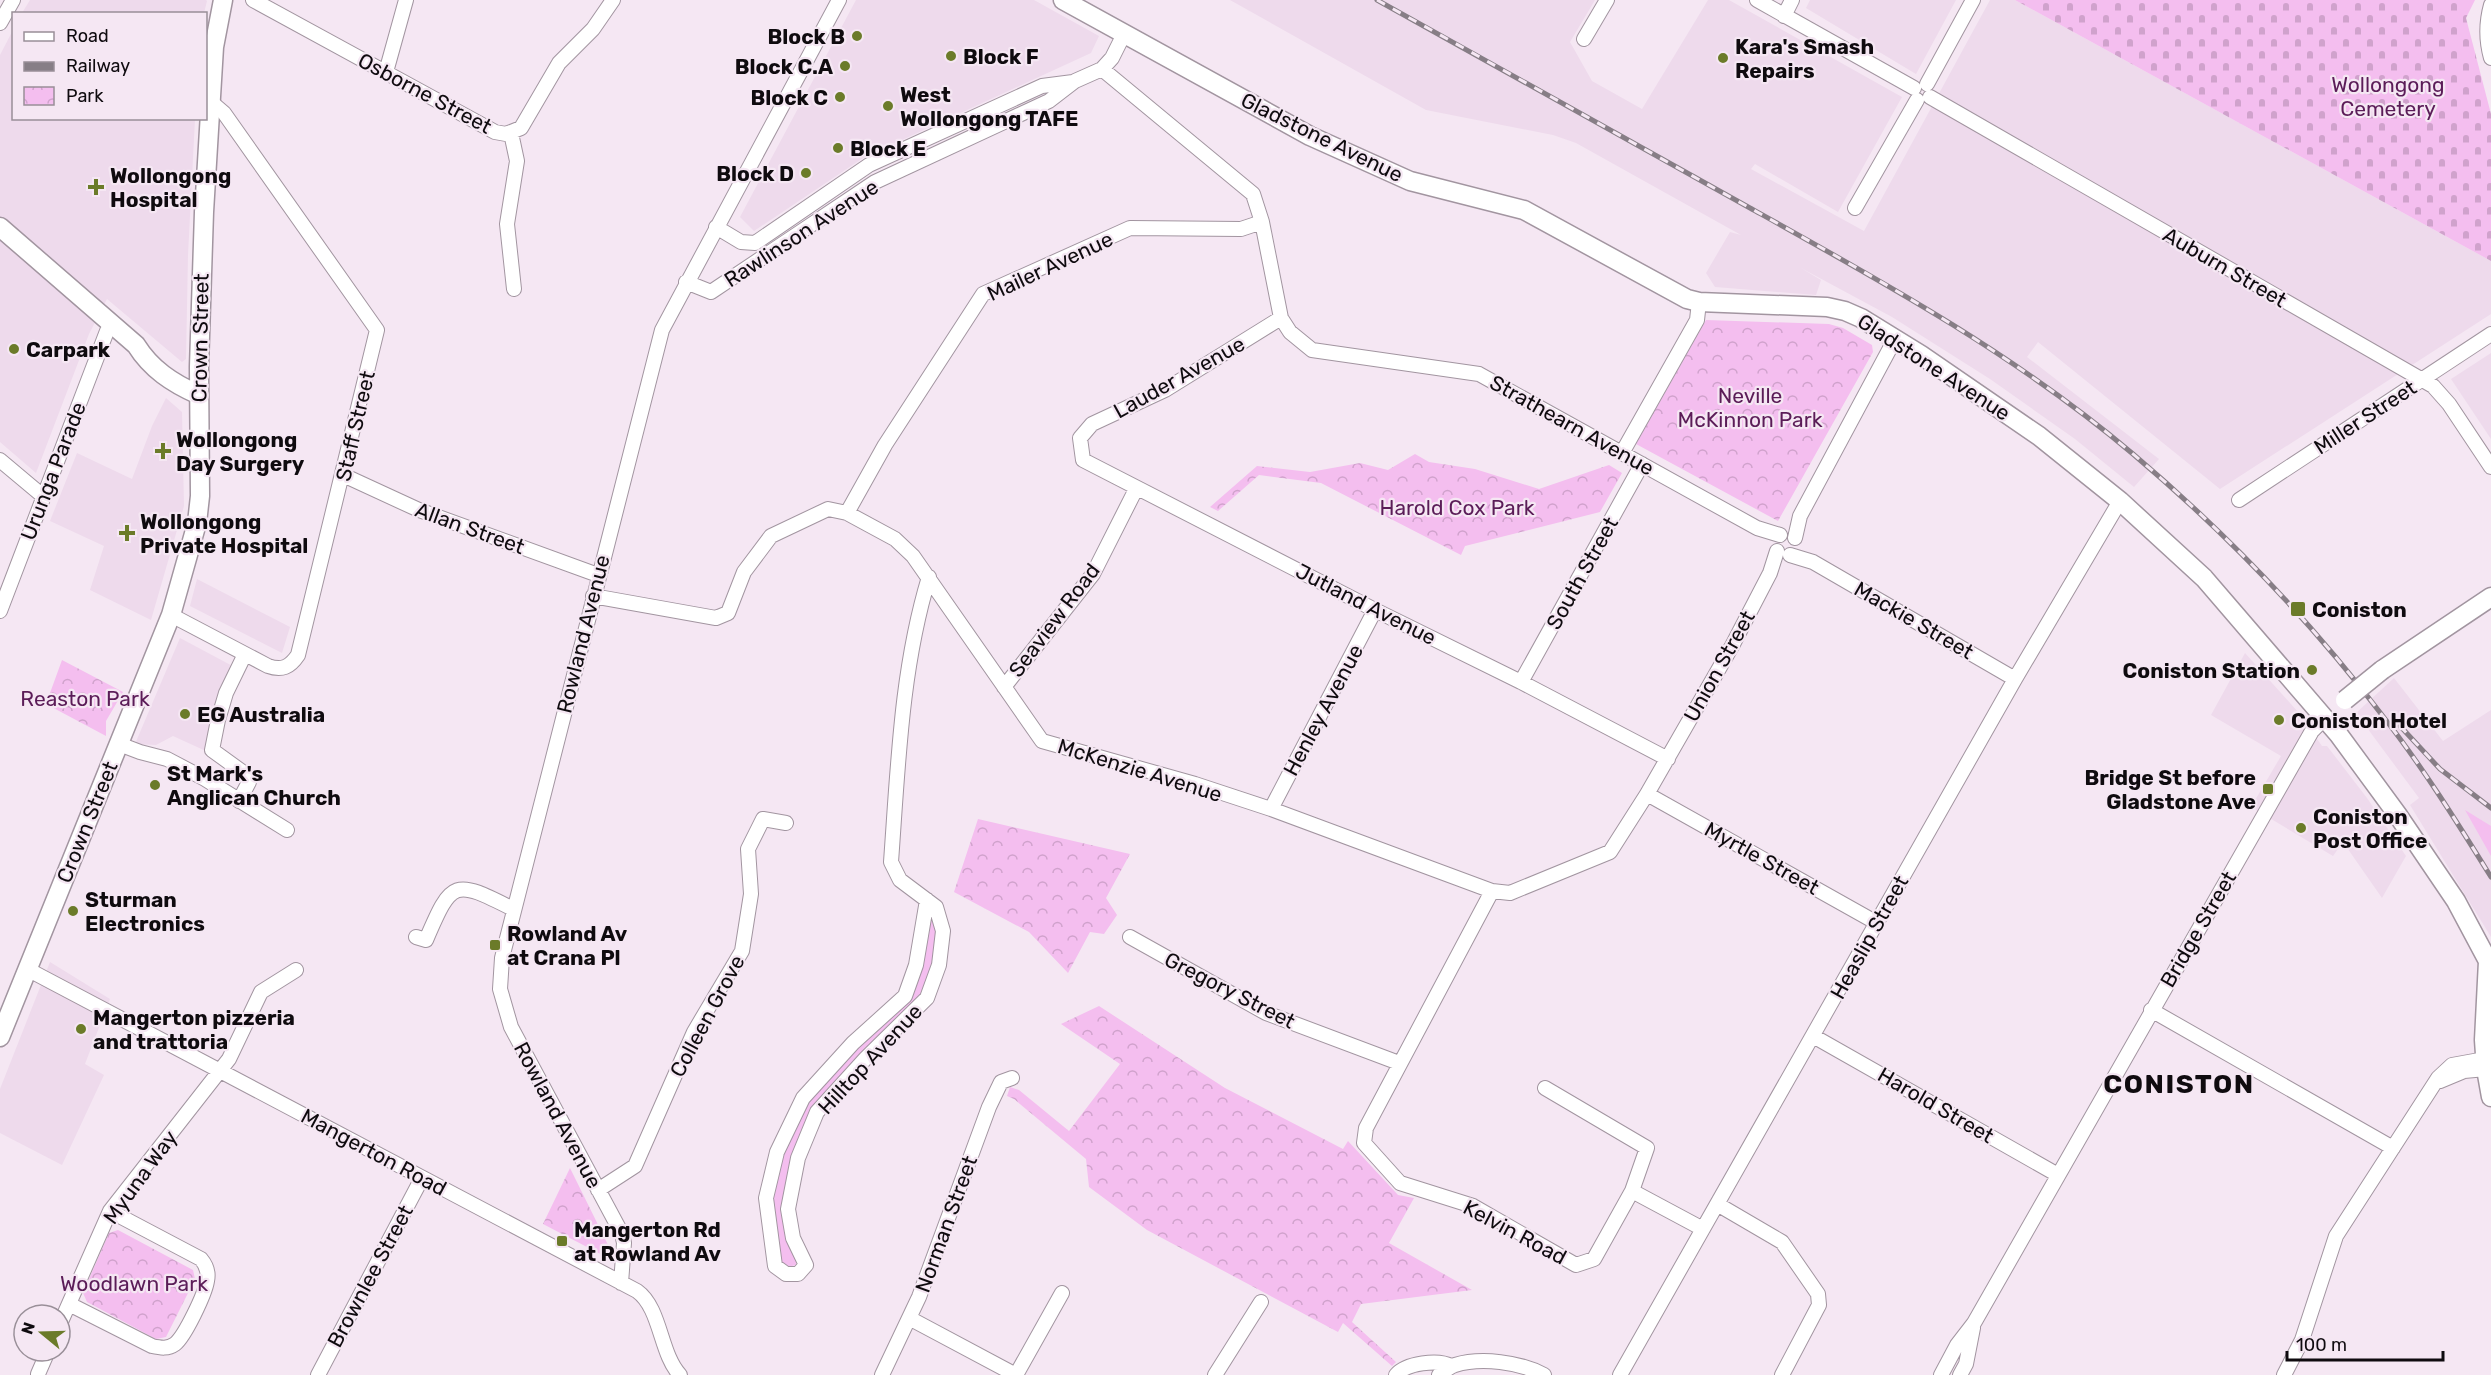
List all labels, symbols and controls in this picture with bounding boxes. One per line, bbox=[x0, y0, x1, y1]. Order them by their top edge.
legend bbox=[12, 12, 207, 120]
place label: Block B bbox=[768, 24, 845, 49]
text: Road bbox=[66, 25, 109, 47]
marker: Block B bbox=[850, 29, 864, 43]
place label: Kara's Smash Repairs bbox=[1735, 34, 1874, 83]
place label: Block F bbox=[963, 44, 1039, 69]
street label: Osborne Street bbox=[354, 47, 496, 139]
marker: Block F bbox=[944, 49, 958, 63]
marker: Kara's Smash Repairs bbox=[1716, 51, 1730, 65]
place label: Block C.A bbox=[735, 54, 833, 79]
text: Railway bbox=[66, 55, 130, 77]
marker: Block C.A bbox=[838, 59, 852, 73]
park label: Wollongong Cemetery bbox=[2331, 72, 2445, 121]
place label: West Wollongong TAFE bbox=[900, 82, 1078, 131]
text: Park bbox=[66, 85, 104, 107]
place label: Block C bbox=[751, 85, 828, 110]
street label: Gladstone Avenue bbox=[1237, 87, 1407, 187]
marker: Block C bbox=[833, 90, 847, 104]
marker: West Wollongong TAFE bbox=[881, 99, 895, 113]
place label: Block E bbox=[850, 136, 926, 161]
marker: Block E bbox=[831, 141, 845, 155]
place label: Block D bbox=[716, 161, 794, 186]
place label: Wollongong Hospital bbox=[110, 163, 231, 212]
marker: Block D bbox=[799, 166, 813, 180]
street label: Rawlinson Avenue bbox=[719, 174, 883, 292]
marker: Wollongong Hospital bbox=[87, 178, 105, 196]
street label: Auburn Street bbox=[2159, 222, 2291, 312]
street label: Mailer Avenue bbox=[983, 226, 1117, 306]
street label: Crown Street bbox=[186, 273, 214, 403]
street label: Gladstone Avenue bbox=[1853, 308, 2015, 426]
street label: Lauder Avenue bbox=[1109, 331, 1249, 423]
place label: Carpark bbox=[26, 337, 111, 362]
marker: Carpark bbox=[7, 342, 21, 356]
street label: Staff Street bbox=[330, 368, 380, 484]
street label: Strathearn Avenue bbox=[1486, 370, 1658, 480]
street label: Miller Street bbox=[2309, 375, 2421, 459]
park label: Neville McKinnon Park bbox=[1677, 383, 1823, 432]
street label: Urunga Parade bbox=[15, 398, 91, 544]
place label: Wollongong Day Surgery bbox=[176, 427, 305, 476]
marker: Wollongong Day Surgery bbox=[154, 442, 172, 460]
park label: Harold Cox Park bbox=[1379, 495, 1535, 520]
street label: Allan Street bbox=[412, 497, 528, 559]
place label: Wollongong Private Hospital bbox=[140, 509, 308, 558]
street label: South Street bbox=[1541, 512, 1623, 634]
marker: Wollongong Private Hospital bbox=[118, 524, 136, 542]
street label: Rowland Avenue bbox=[551, 552, 615, 716]
street label: Seaview Road bbox=[1003, 558, 1105, 682]
street label: Jutland Avenue bbox=[1292, 558, 1440, 650]
street label: Mackie Street bbox=[1850, 576, 1978, 664]
place label: Coniston bbox=[2312, 597, 2407, 622]
marker: Coniston bbox=[2289, 600, 2307, 618]
street label: Union Street bbox=[1678, 606, 1760, 726]
street label: Henley Avenue bbox=[1278, 640, 1368, 780]
place label: Coniston Station bbox=[2123, 658, 2300, 683]
marker: Coniston Station bbox=[2305, 663, 2319, 677]
park label: Reaston Park bbox=[20, 686, 150, 711]
place label: EG Australia bbox=[197, 702, 325, 727]
marker: EG Australia bbox=[178, 707, 192, 721]
place label: Coniston Hotel bbox=[2291, 708, 2447, 733]
marker: Coniston Hotel bbox=[2272, 713, 2286, 727]
street label: McKenzie Avenue bbox=[1055, 733, 1225, 807]
street label: Crown Street bbox=[51, 758, 123, 886]
place label: St Mark's Anglican Church bbox=[167, 761, 341, 810]
place label: Bridge St before Gladstone Ave bbox=[2084, 765, 2256, 814]
marker: St Mark's Anglican Church bbox=[148, 778, 162, 792]
marker: Bridge St before Gladstone Ave bbox=[2261, 782, 2275, 796]
place label: Coniston Post Office bbox=[2313, 804, 2427, 853]
street label: Myrtle Street bbox=[1700, 816, 1824, 900]
marker: Coniston Post Office bbox=[2294, 821, 2308, 835]
street label: Bridge Street bbox=[2155, 867, 2241, 991]
street label: Heaslip Street bbox=[1825, 871, 1913, 1003]
place label: Sturman Electronics bbox=[85, 887, 205, 936]
marker: Sturman Electronics bbox=[66, 904, 80, 918]
place label: Rowland Av at Crana Pl bbox=[507, 921, 628, 970]
marker: Rowland Av at Crana Pl bbox=[488, 938, 502, 952]
street label: Gregory Street bbox=[1160, 946, 1300, 1034]
street label: Colleen Grove bbox=[664, 951, 750, 1081]
street label: Hilltop Avenue bbox=[813, 999, 927, 1119]
place label: Mangerton pizzeria and trattoria bbox=[93, 1005, 295, 1054]
marker: Mangerton pizzeria and trattoria bbox=[74, 1022, 88, 1036]
street label: Rowland Avenue bbox=[509, 1037, 607, 1193]
street label: Harold Street bbox=[1874, 1062, 1998, 1148]
district label: CONISTON bbox=[2103, 1068, 2255, 1100]
street label: Mangerton Road bbox=[297, 1103, 451, 1201]
street label: Myuna Way bbox=[98, 1125, 182, 1229]
street label: Norman Street bbox=[910, 1152, 982, 1296]
street label: Kelvin Road bbox=[1459, 1194, 1571, 1270]
street label: Brownlee Street bbox=[322, 1201, 418, 1351]
place label: Mangerton Rd at Rowland Av bbox=[574, 1217, 721, 1266]
marker: Mangerton Rd at Rowland Av bbox=[555, 1234, 569, 1248]
park label: Woodlawn Park bbox=[60, 1271, 208, 1296]
north arrow bbox=[12, 1303, 72, 1363]
text: N bbox=[17, 1320, 39, 1337]
scale bar bbox=[2287, 1324, 2443, 1362]
text: 100 m bbox=[2296, 1334, 2347, 1356]

